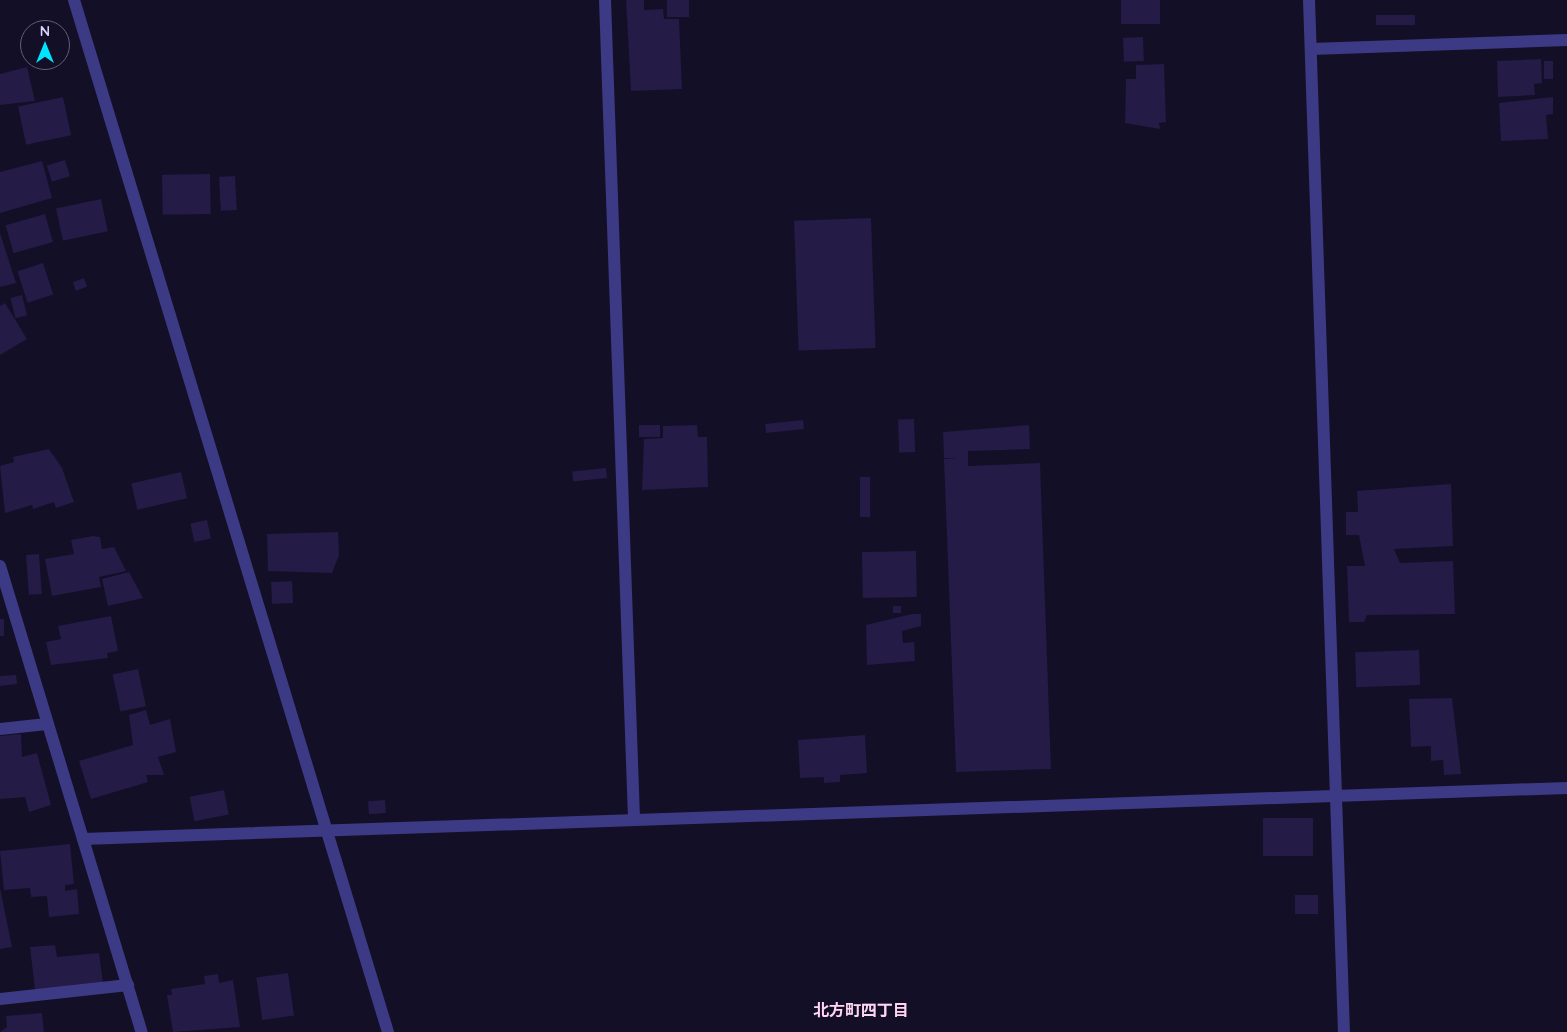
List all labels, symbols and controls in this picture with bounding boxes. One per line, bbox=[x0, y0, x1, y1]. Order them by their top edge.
north arrow bbox=[20, 20, 70, 70]
text: N bbox=[40, 22, 50, 40]
district label: 北方町四丁目 bbox=[813, 1000, 909, 1020]

